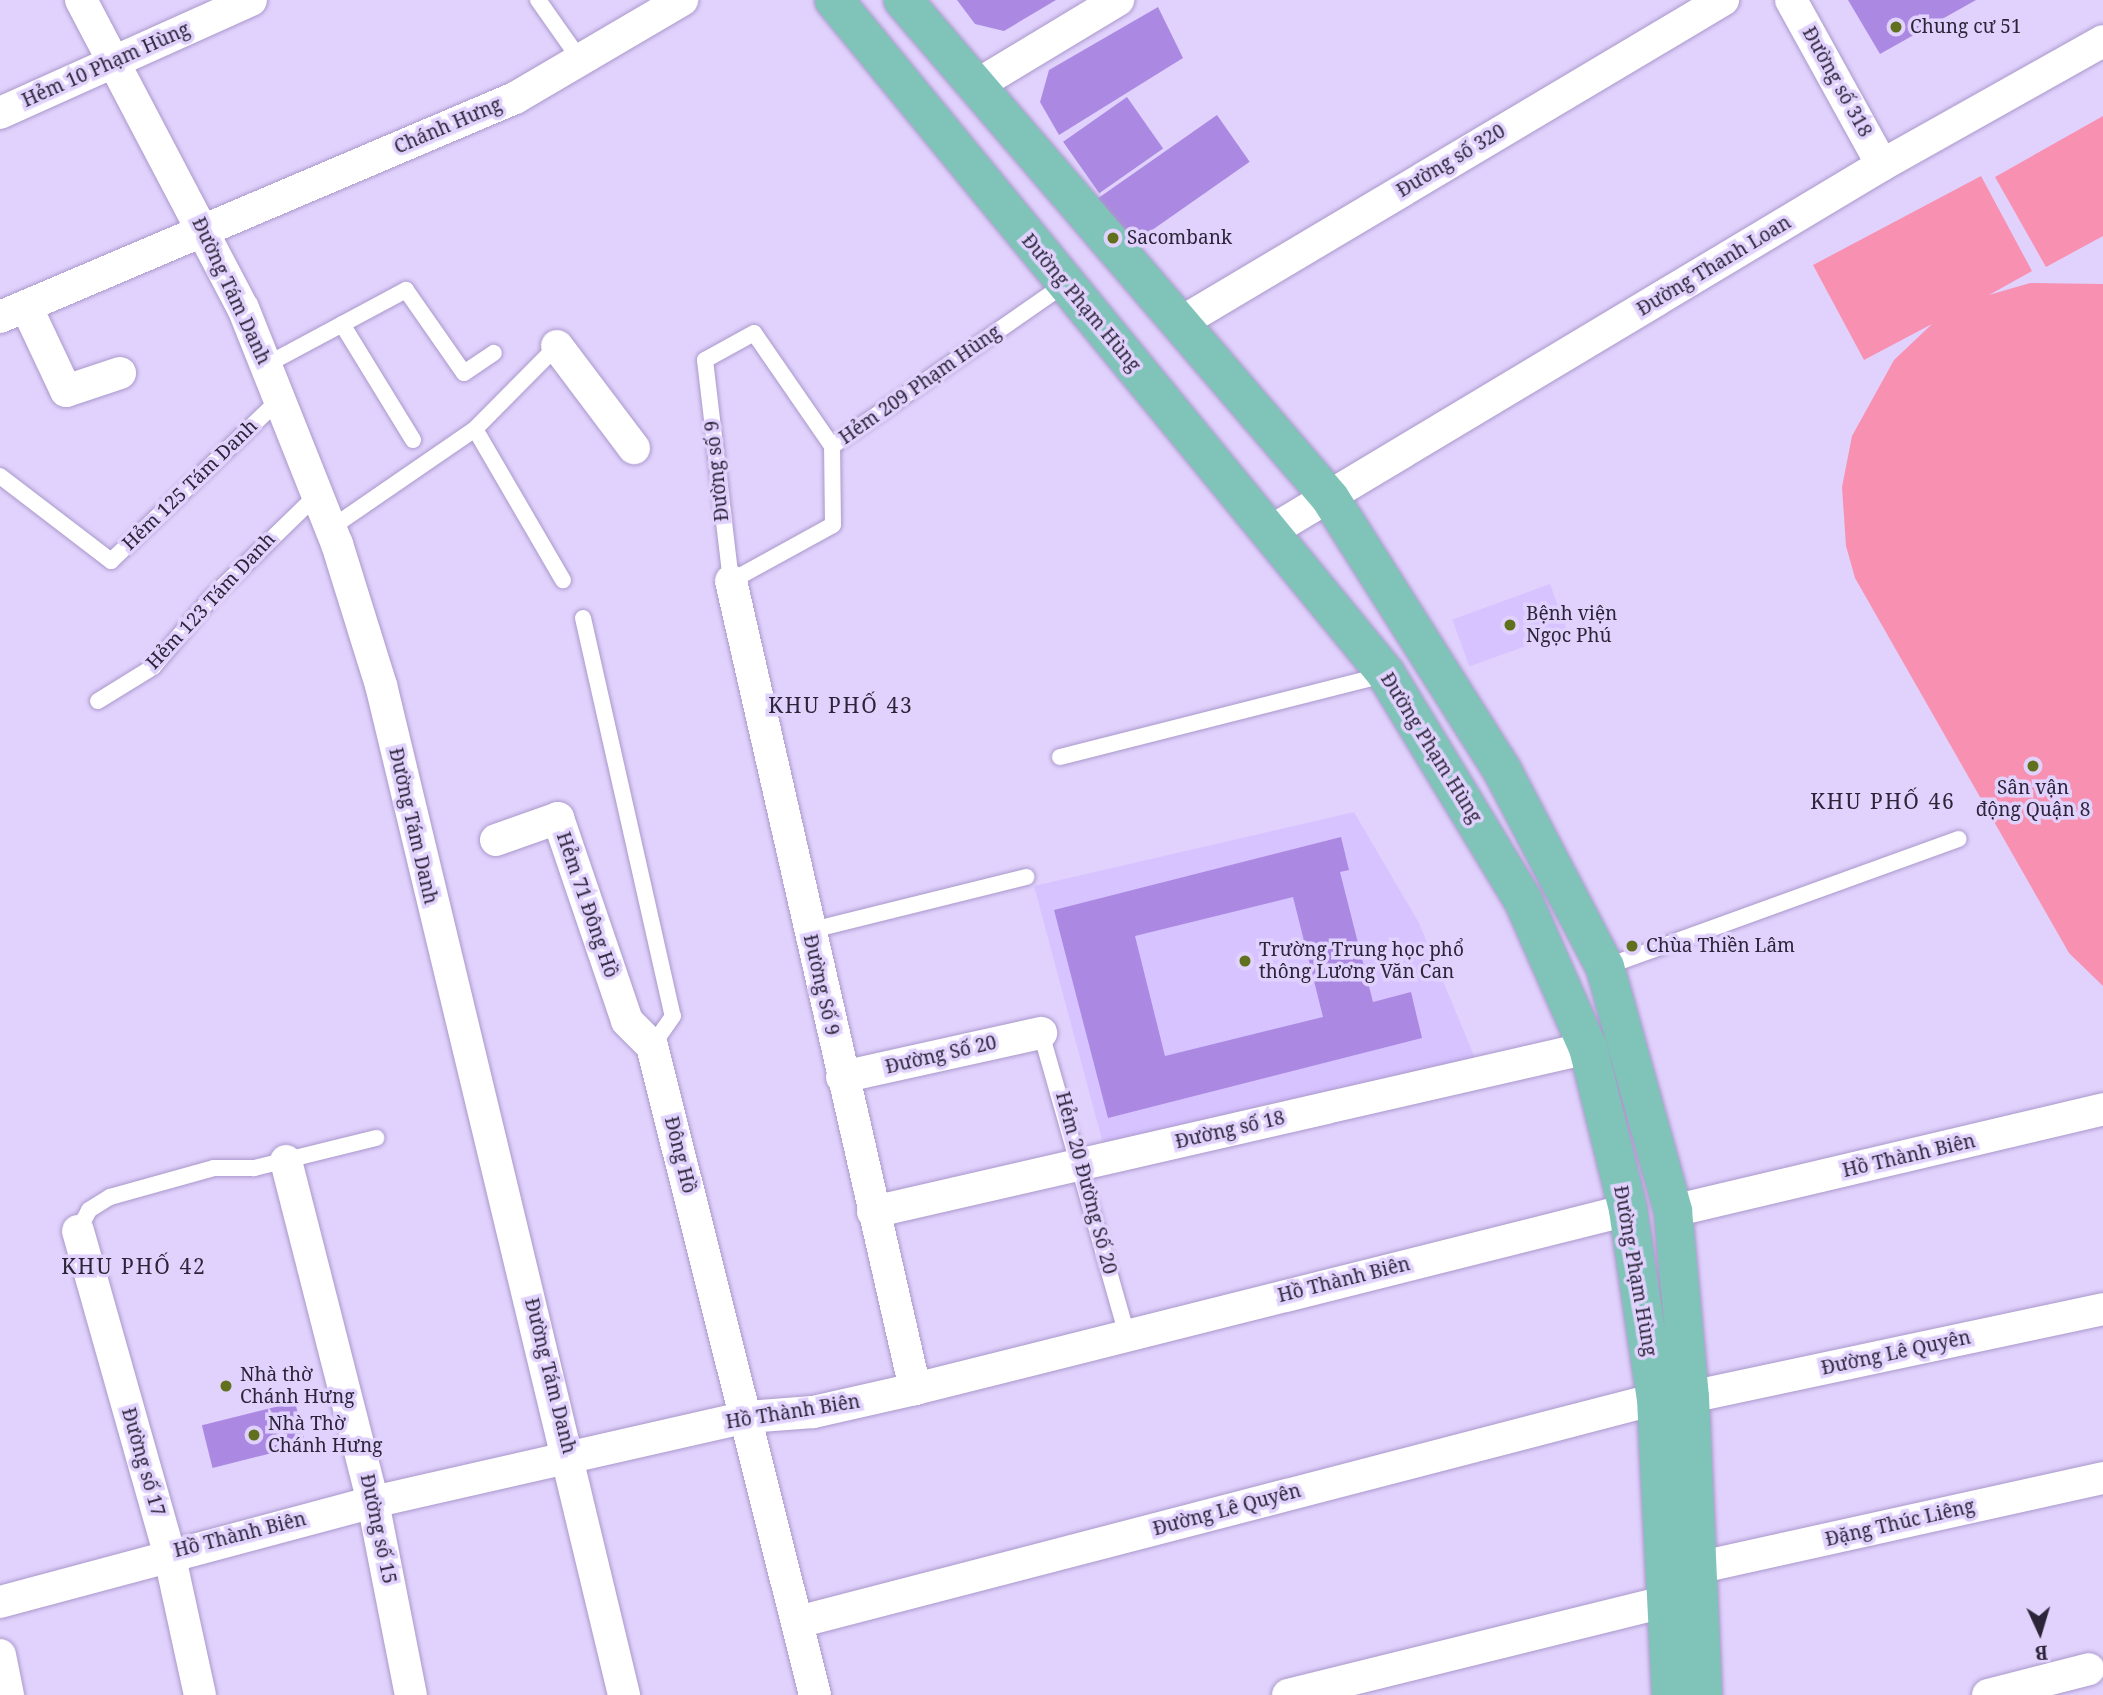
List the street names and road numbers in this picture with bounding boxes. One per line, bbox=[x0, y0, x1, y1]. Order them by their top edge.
street label: Hẻm 10 Phạm Hùng bbox=[19, 18, 193, 112]
street label: Đường số 318 bbox=[1797, 23, 1877, 141]
street label: Chánh Hưng bbox=[391, 93, 505, 159]
street label: Đường số 320 bbox=[1393, 120, 1509, 202]
street label: Đường Thanh Loan bbox=[1633, 211, 1795, 321]
street label: Đường Tám Danh bbox=[187, 214, 275, 368]
street label: Đường Phạm Hùng bbox=[1017, 230, 1145, 376]
street label: Hẻm 209 Phạm Hùng bbox=[835, 321, 1005, 449]
street label: Hẻm 125 Tám Danh bbox=[118, 415, 262, 555]
street label: Đường số 9 bbox=[700, 420, 734, 522]
street label: Hẻm 123 Tám Danh bbox=[142, 528, 280, 674]
street label: Đường Phạm Hùng bbox=[1376, 669, 1486, 827]
street label: Đường Tám Danh bbox=[384, 746, 442, 906]
street label: Hẻm 71 Đông Hồ bbox=[551, 829, 623, 981]
street label: Đường Số 9 bbox=[798, 932, 844, 1038]
street label: Đường Số 20 bbox=[883, 1031, 999, 1079]
street label: Hẻm 20 Đường Số 20 bbox=[1051, 1089, 1121, 1277]
street label: Đường số 18 bbox=[1173, 1106, 1287, 1154]
street label: Đông Hồ bbox=[659, 1114, 701, 1196]
street label: Hồ Thành Biên bbox=[1840, 1130, 1978, 1182]
street label: Đường Phạm Hùng bbox=[1609, 1184, 1661, 1358]
street label: Hồ Thành Biên bbox=[1275, 1253, 1413, 1307]
street label: Đường Tám Danh bbox=[520, 1296, 580, 1456]
street label: Đường Lê Quyên bbox=[1819, 1326, 1973, 1380]
street label: Hồ Thành Biên bbox=[724, 1390, 862, 1434]
street label: Đường số 17 bbox=[117, 1405, 169, 1519]
street label: Đường số 15 bbox=[355, 1472, 401, 1586]
street label: Đường Lê Quyên bbox=[1151, 1479, 1303, 1541]
street label: Đặng Thúc Liêng bbox=[1823, 1495, 1977, 1551]
street label: Hồ Thành Biên bbox=[171, 1508, 309, 1562]

